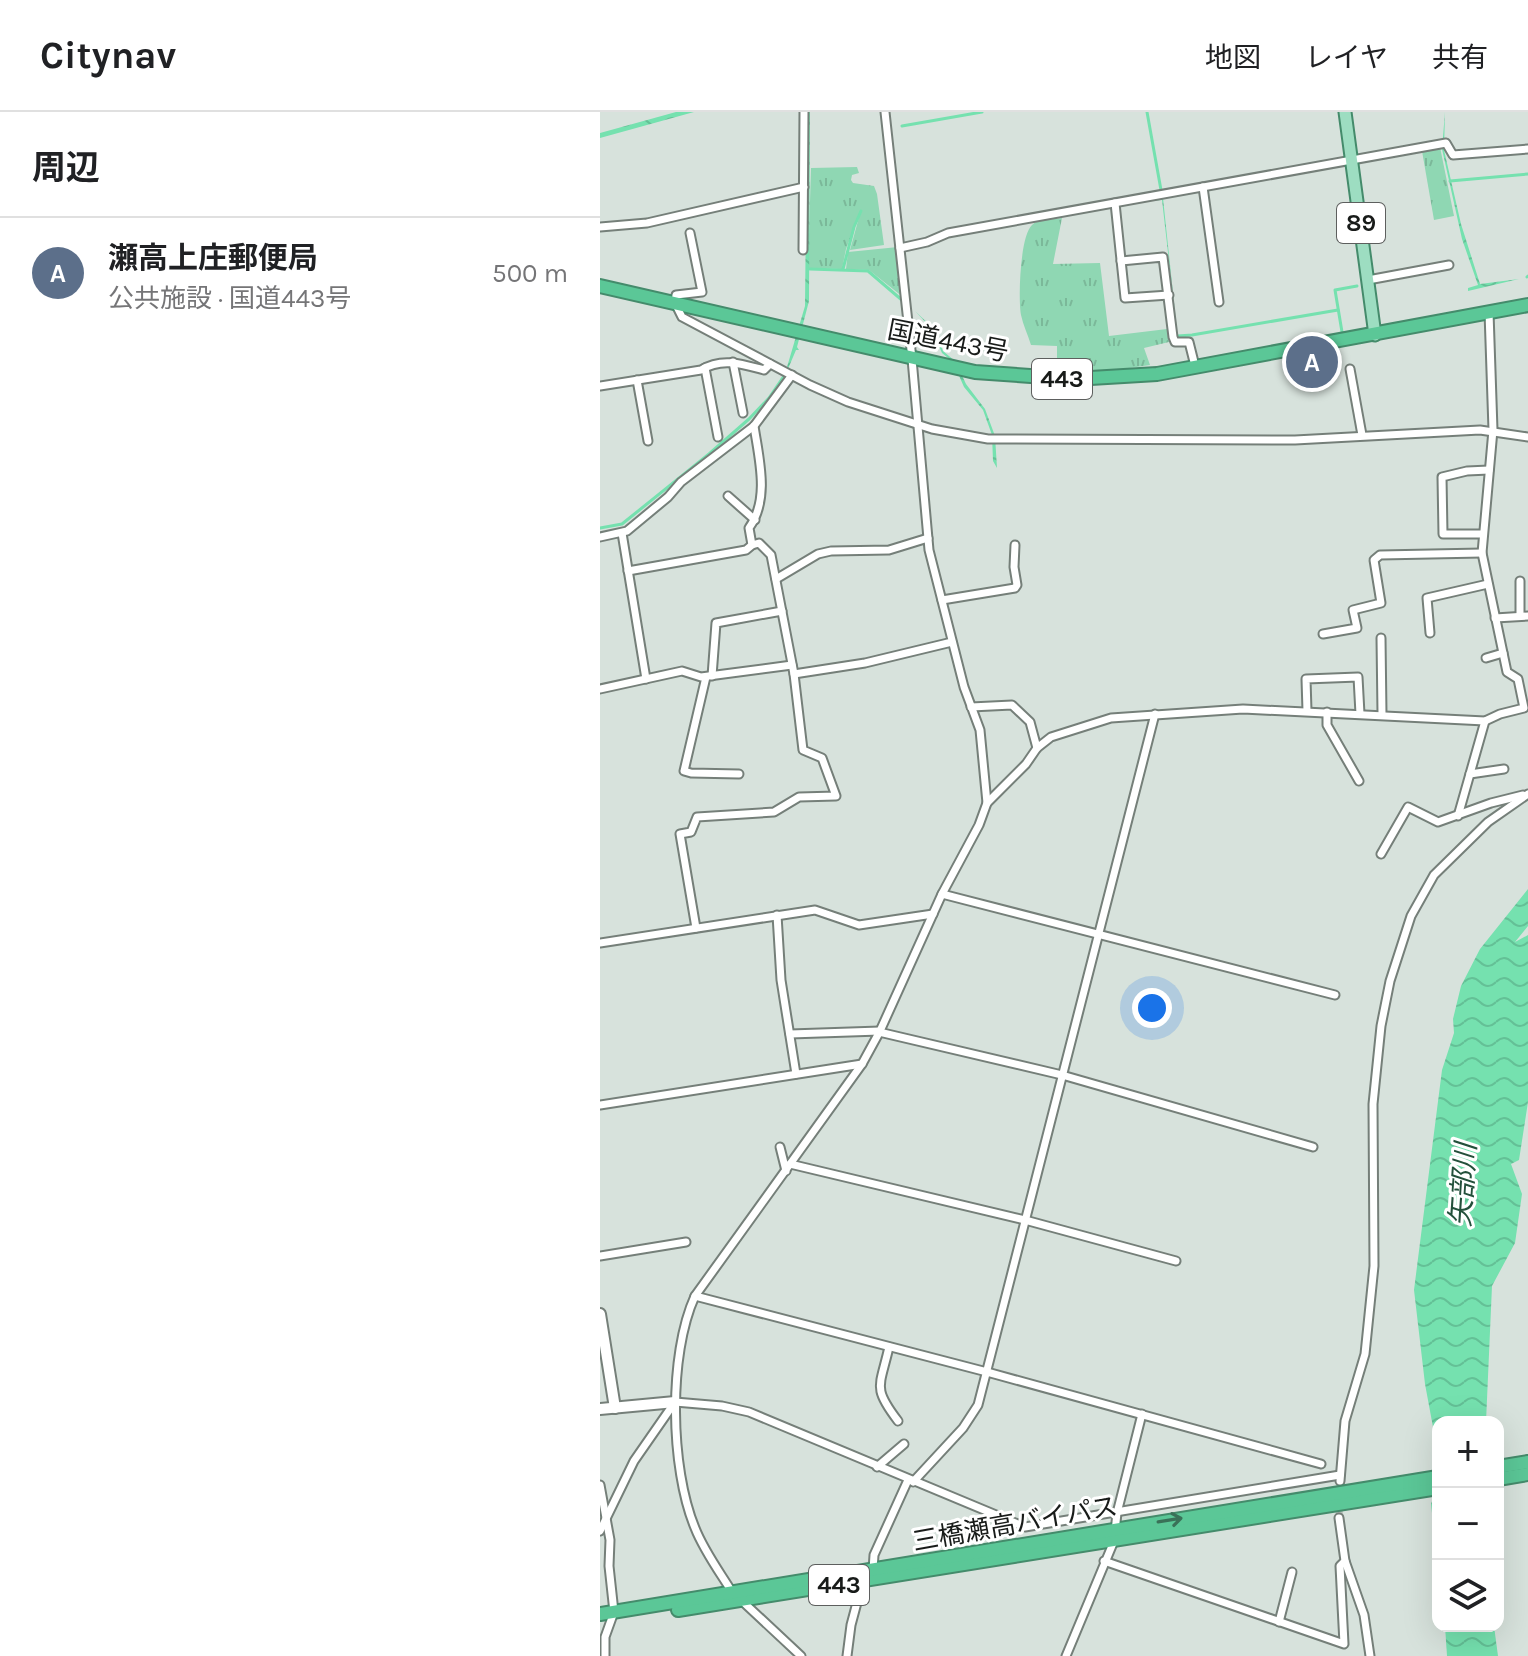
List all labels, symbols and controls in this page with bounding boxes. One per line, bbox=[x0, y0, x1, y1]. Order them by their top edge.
text: Citynav bbox=[40, 33, 176, 78]
text: 地図 bbox=[1205, 41, 1261, 74]
text: レイヤ bbox=[1305, 41, 1388, 74]
text: 共有 bbox=[1432, 41, 1488, 74]
text: 周辺 bbox=[32, 148, 100, 188]
road number: 89 bbox=[1337, 203, 1385, 243]
text: 瀬高上庄郵便局 bbox=[108, 240, 318, 276]
text: A bbox=[50, 258, 66, 289]
text: 500 m bbox=[492, 258, 568, 289]
text: 公共施設 · 国道443号 bbox=[108, 283, 351, 314]
street label: 国道443号 bbox=[885, 314, 1011, 368]
pin: A bbox=[1286, 332, 1338, 392]
road number: 443 bbox=[1032, 359, 1092, 399]
your location bbox=[1132, 988, 1172, 1028]
water label: 矢部川 bbox=[1444, 1139, 1483, 1228]
map controls bbox=[1432, 1416, 1504, 1632]
button: + bbox=[1432, 1416, 1504, 1488]
button: − bbox=[1432, 1488, 1504, 1560]
street label: 三橋瀬高バイパス bbox=[910, 1491, 1120, 1557]
one-way arrow bbox=[1157, 1512, 1182, 1527]
button: layers bbox=[1432, 1560, 1504, 1632]
road number: 443 bbox=[809, 1565, 869, 1605]

